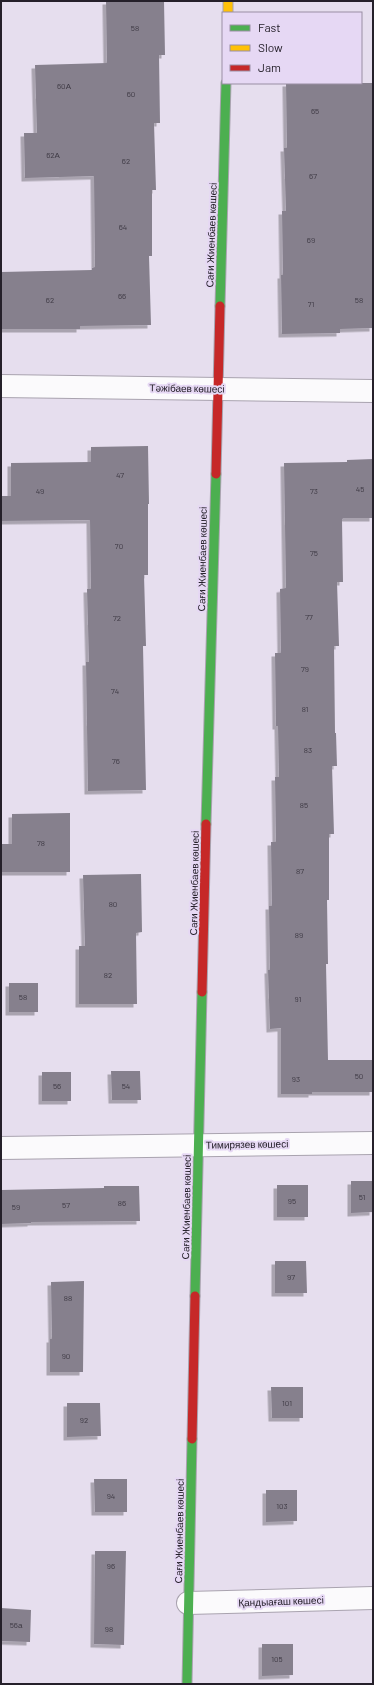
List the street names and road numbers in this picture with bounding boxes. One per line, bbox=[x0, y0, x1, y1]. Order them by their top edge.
street label: Сағи Жиенбаев көшесі bbox=[203, 182, 219, 288]
street label: Тәжібаев көшесі bbox=[149, 381, 225, 395]
street label: Сағи Жиенбаев көшесі bbox=[195, 507, 209, 611]
street label: Сағи Жиенбаев көшесі bbox=[187, 831, 201, 935]
street label: Тимирязев көшесі bbox=[206, 1137, 288, 1151]
street label: Сағи Жиенбаев көшесі bbox=[179, 1155, 193, 1259]
street label: Сағи Жиенбаев көшесі bbox=[172, 1479, 186, 1583]
street label: Қандыағаш көшесі bbox=[238, 1594, 324, 1608]

